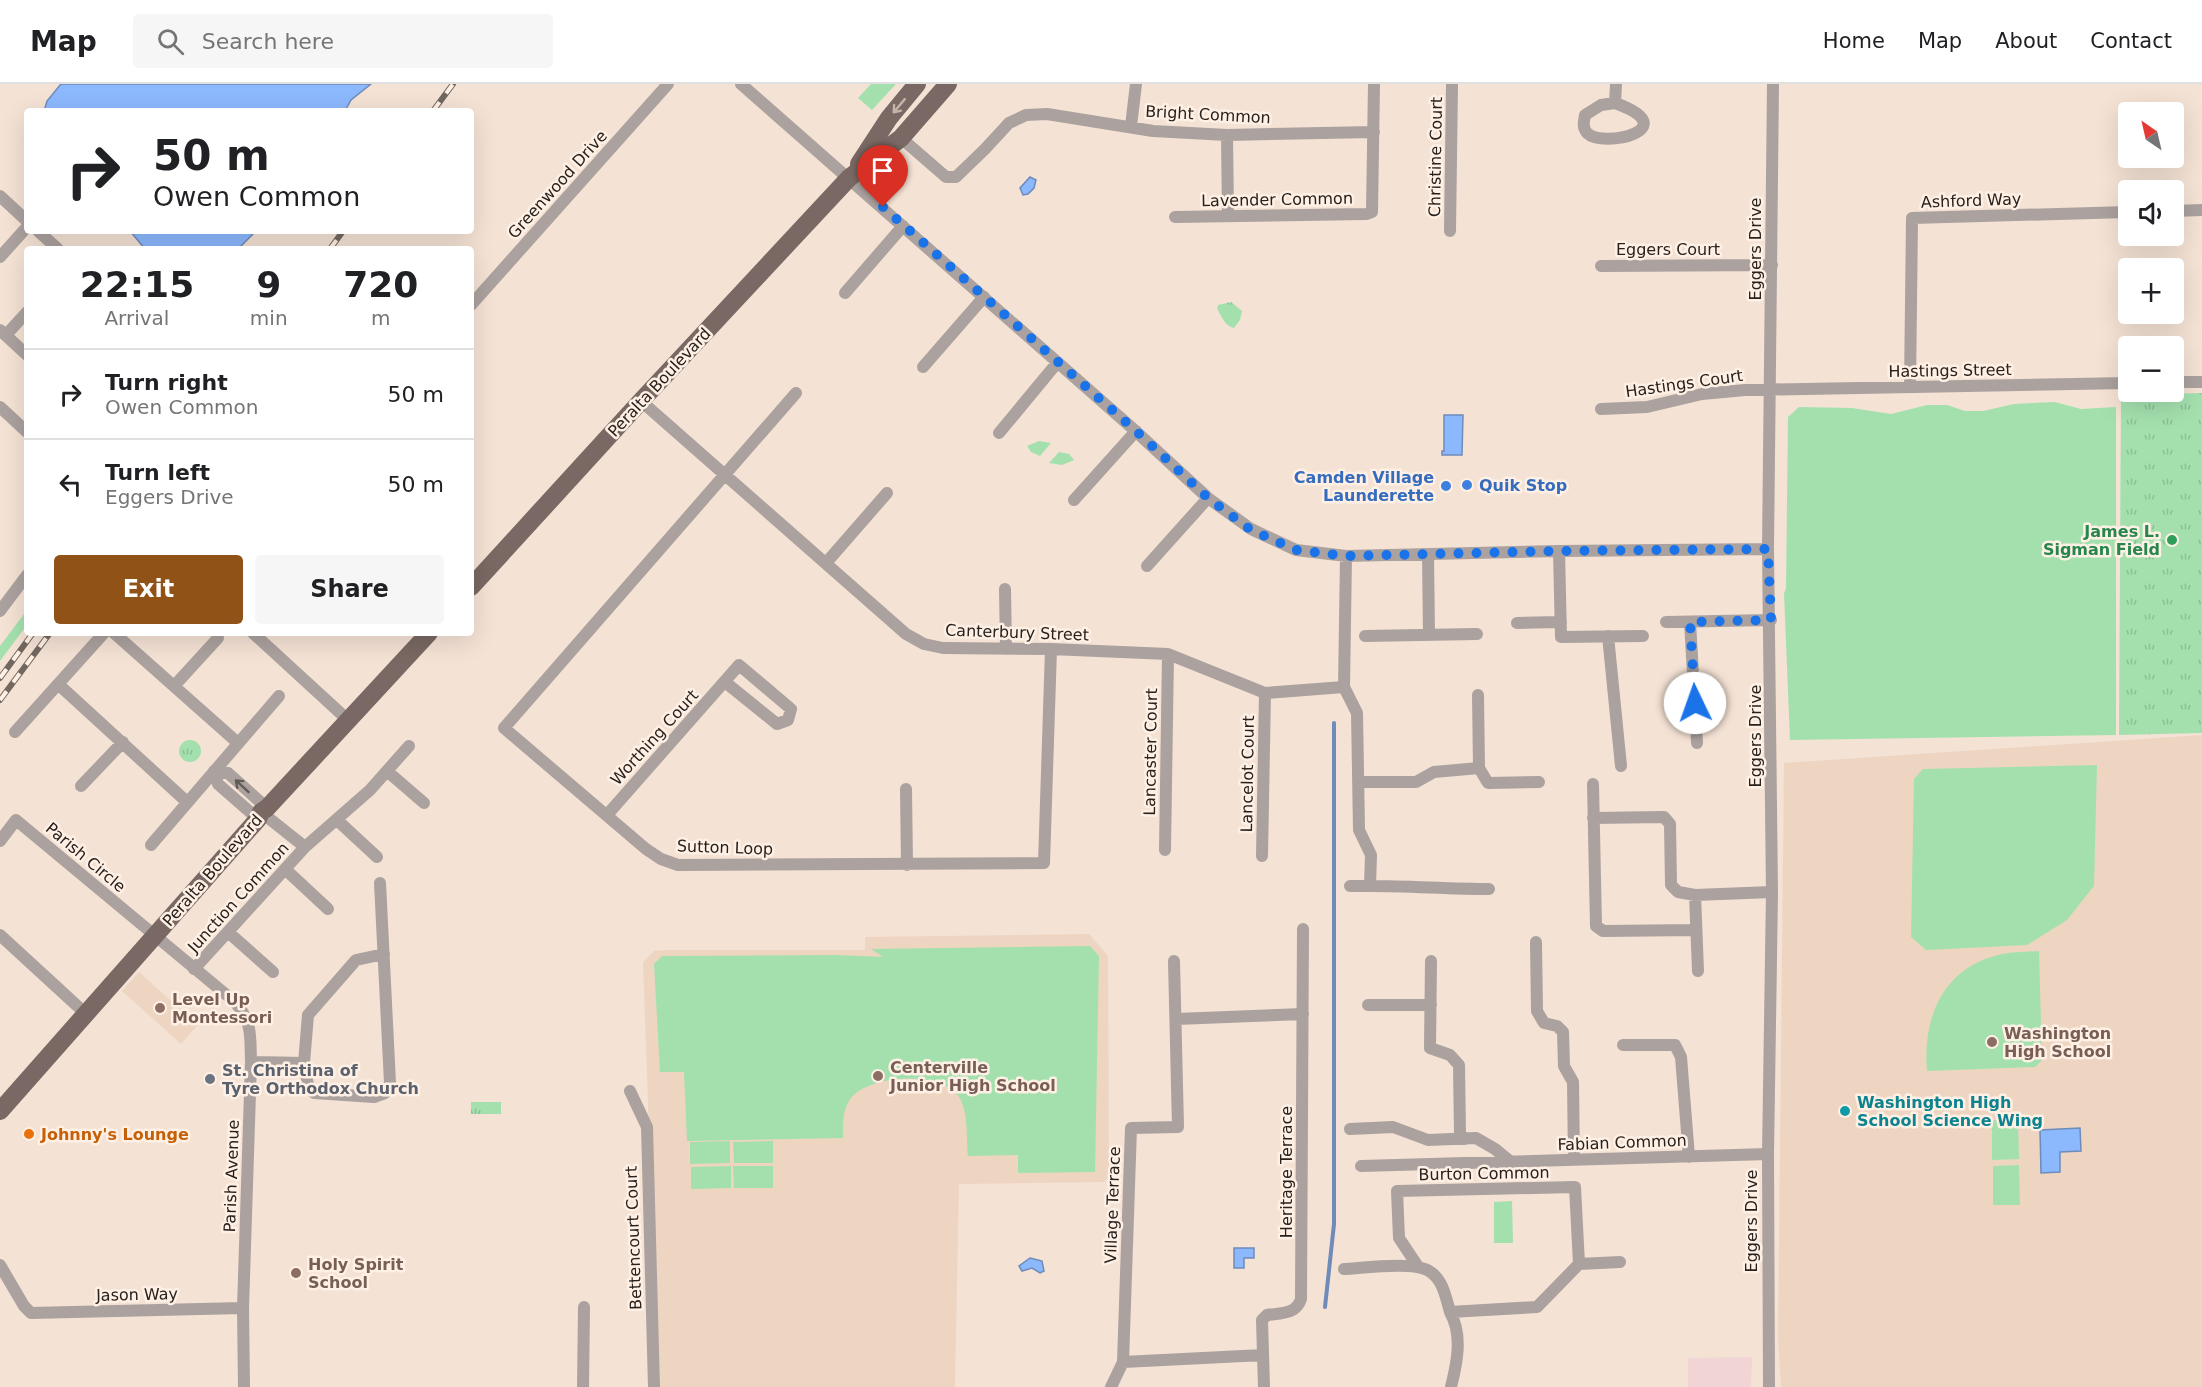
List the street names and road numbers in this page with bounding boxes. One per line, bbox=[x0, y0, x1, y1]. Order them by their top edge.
street label: Christine Court bbox=[1425, 97, 1446, 217]
street label: Bright Common bbox=[1145, 102, 1271, 127]
street label: Greenwood Drive bbox=[504, 126, 611, 242]
street label: Lavender Common bbox=[1201, 189, 1353, 210]
street label: Ashford Way bbox=[1920, 189, 2022, 212]
street label: Eggers Drive bbox=[1746, 198, 1765, 300]
street label: Eggers Court bbox=[1616, 240, 1720, 259]
street label: Peralta Boulevard bbox=[604, 324, 715, 441]
street label: Hastings Street bbox=[1888, 360, 2012, 381]
street label: Hastings Court bbox=[1624, 366, 1744, 401]
street label: Canterbury Street bbox=[945, 620, 1089, 645]
street label: Eggers Drive bbox=[1746, 685, 1765, 787]
street label: Worthing Court bbox=[607, 686, 702, 789]
street label: Lancaster Court bbox=[1140, 688, 1161, 816]
street label: Lancelot Court bbox=[1237, 715, 1258, 833]
street label: Peralta Boulevard bbox=[159, 811, 266, 930]
street label: Parish Circle bbox=[42, 819, 129, 896]
street label: Sutton Loop bbox=[677, 836, 773, 859]
street label: Junction Common bbox=[183, 838, 293, 957]
street label: Heritage Terrace bbox=[1277, 1106, 1296, 1238]
street label: Parish Avenue bbox=[220, 1119, 243, 1233]
street label: Fabian Common bbox=[1557, 1131, 1687, 1154]
street label: Village Terrace bbox=[1101, 1146, 1124, 1264]
street label: Burton Common bbox=[1418, 1163, 1550, 1184]
street label: Bettencourt Court bbox=[621, 1166, 646, 1310]
street label: Eggers Drive bbox=[1742, 1170, 1761, 1272]
street label: Jason Way bbox=[95, 1284, 178, 1305]

